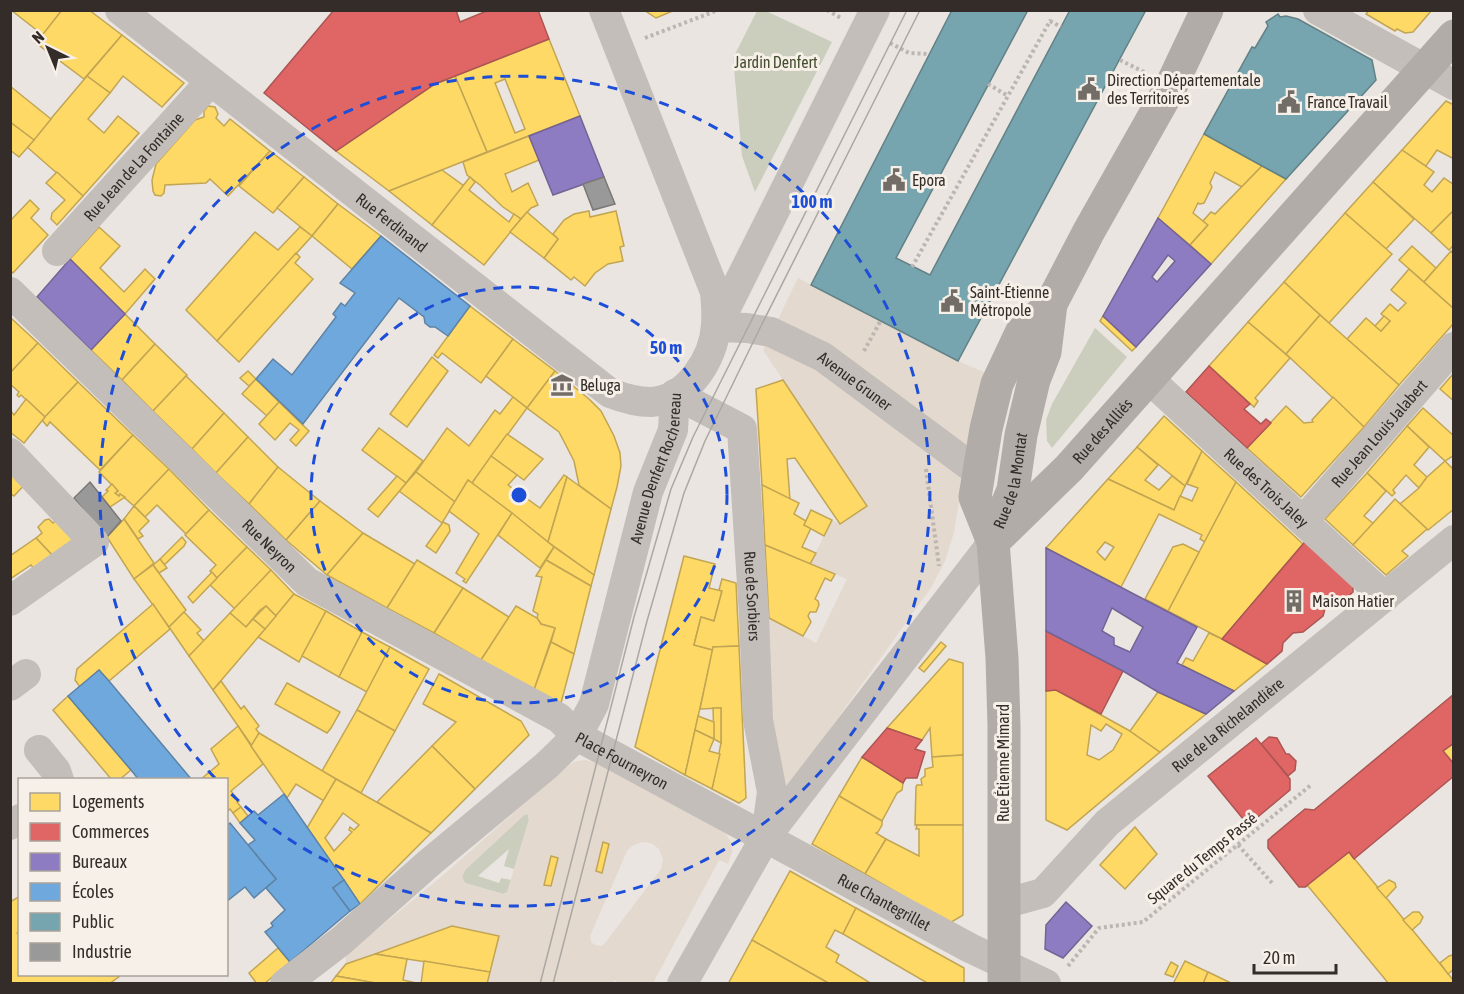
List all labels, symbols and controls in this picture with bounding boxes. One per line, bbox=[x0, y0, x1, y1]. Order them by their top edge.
north arrow bbox=[18, 18, 78, 78]
text: N bbox=[28, 27, 47, 47]
park label: Jardin Denfert bbox=[734, 53, 818, 71]
place label: Direction Départementale des Territoires bbox=[1107, 71, 1261, 107]
public building icon: Direction Départementale des Territoires bbox=[1076, 76, 1102, 102]
public building icon: France Travail bbox=[1276, 89, 1302, 115]
place label: France Travail bbox=[1307, 93, 1389, 111]
street label: Rue Jean de La Fontaine bbox=[80, 108, 187, 224]
public building icon: Epora bbox=[881, 167, 907, 193]
place label: Epora bbox=[912, 171, 946, 190]
street label: Rue Ferdinand bbox=[353, 189, 431, 256]
text: 100 m bbox=[792, 191, 832, 212]
place label: Saint-Étienne Métropole bbox=[970, 283, 1049, 320]
public building icon: Saint-Étienne Métropole bbox=[939, 288, 965, 314]
text: 50 m bbox=[650, 337, 682, 358]
street label: Avenue Gruner bbox=[815, 348, 896, 414]
museum icon: Beluga bbox=[549, 372, 575, 398]
place label: Beluga bbox=[580, 376, 621, 395]
street label: Rue Jean Louis Jalabert bbox=[1328, 376, 1431, 491]
street label: Avenue Denfert Rochereau bbox=[626, 392, 684, 546]
street label: Rue des Alliés bbox=[1069, 394, 1136, 467]
street label: Rue de la Montat bbox=[989, 430, 1030, 531]
street label: Rue des Trois Jaley bbox=[1221, 444, 1313, 532]
centre of rings bbox=[509, 485, 529, 505]
street label: Rue Neyron bbox=[239, 515, 300, 576]
street label: Rue de Sorbiers bbox=[741, 550, 764, 642]
building icon: Maison Hatier bbox=[1281, 588, 1307, 614]
place label: Maison Hatier bbox=[1312, 592, 1394, 610]
street label: Rue de la Richelandière bbox=[1168, 674, 1287, 775]
street label: Rue Étienne Mimard bbox=[994, 704, 1012, 822]
street label: Place Fourneyron bbox=[573, 728, 671, 793]
legend bbox=[18, 778, 228, 976]
text: Logements bbox=[72, 791, 144, 812]
street label: Square du Temps Passé bbox=[1144, 809, 1261, 908]
text: Commerces bbox=[72, 821, 149, 842]
text: Bureaux bbox=[72, 851, 127, 872]
street label: Rue Chantegrillet bbox=[835, 869, 934, 934]
text: Écoles bbox=[72, 881, 114, 902]
text: Public bbox=[72, 911, 114, 932]
scale bar bbox=[1254, 937, 1336, 975]
text: Industrie bbox=[72, 941, 132, 962]
text: 20 m bbox=[1263, 947, 1295, 968]

